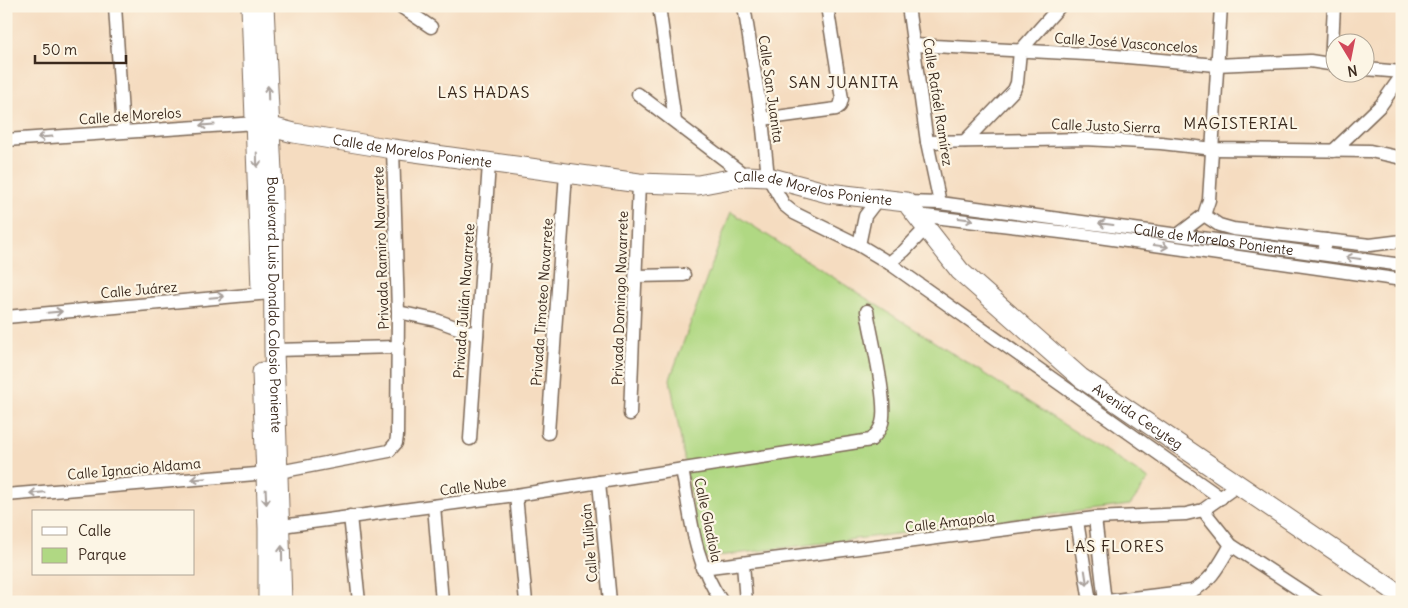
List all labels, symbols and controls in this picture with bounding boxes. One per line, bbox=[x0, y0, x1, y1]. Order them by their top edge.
street label: Calle José Vasconcelos bbox=[1054, 29, 1198, 57]
scale bar bbox=[35, 32, 126, 64]
north arrow bbox=[1326, 32, 1376, 82]
street label: Calle San Juanita bbox=[755, 34, 787, 144]
street label: Calle Rafaél Ramírez bbox=[919, 37, 957, 167]
text: 50 m bbox=[42, 40, 77, 59]
text: N bbox=[1346, 61, 1359, 81]
district label: SAN JUANITA bbox=[789, 72, 899, 92]
district label: LAS HADAS bbox=[438, 82, 530, 102]
one-way arrow bbox=[263, 86, 272, 102]
street label: Calle de Morelos bbox=[78, 103, 182, 129]
district label: MAGISTERIAL bbox=[1183, 113, 1299, 133]
street label: Calle Justo Sierra bbox=[1051, 115, 1161, 137]
one-way arrow bbox=[199, 121, 215, 130]
street label: Calle de Morelos Poniente bbox=[331, 130, 493, 172]
one-way arrow bbox=[37, 132, 53, 141]
one-way arrow bbox=[252, 152, 262, 168]
street label: Privada Ramiro Navarrete bbox=[369, 166, 393, 330]
street label: Calle de Morelos Poniente bbox=[732, 167, 893, 209]
street label: Boulevard Luis Donaldo Colosio Poniente bbox=[263, 176, 286, 433]
street label: Privada Domingo Navarrete bbox=[608, 210, 632, 386]
one-way arrow bbox=[957, 215, 973, 225]
street label: Privada Timoteo Navarrete bbox=[527, 217, 557, 387]
one-way arrow bbox=[1098, 219, 1114, 229]
street label: Calle de Morelos Poniente bbox=[1133, 220, 1294, 259]
street label: Privada Julián Navarrete bbox=[450, 223, 478, 379]
one-way arrow bbox=[1153, 241, 1169, 251]
one-way arrow bbox=[1346, 253, 1362, 263]
street label: Calle Juárez bbox=[100, 278, 178, 302]
one-way arrow bbox=[208, 293, 224, 302]
one-way arrow bbox=[47, 308, 63, 317]
street label: Avenida Cecyteg bbox=[1089, 379, 1186, 454]
street label: Calle Ignacio Aldama bbox=[66, 454, 202, 484]
street label: Calle Nube bbox=[438, 472, 508, 500]
one-way arrow bbox=[191, 474, 207, 484]
street label: Calle Gladiola bbox=[690, 476, 726, 564]
one-way arrow bbox=[29, 488, 45, 497]
one-way arrow bbox=[261, 489, 270, 505]
street label: Calle Tulipán bbox=[577, 503, 601, 583]
street label: Calle Amapola bbox=[904, 508, 996, 536]
legend bbox=[32, 510, 195, 576]
text: Calle bbox=[78, 521, 111, 540]
district label: LAS FLORES bbox=[1065, 536, 1165, 556]
text: Parque bbox=[78, 545, 126, 564]
one-way arrow bbox=[277, 545, 286, 561]
one-way arrow bbox=[1082, 570, 1092, 586]

